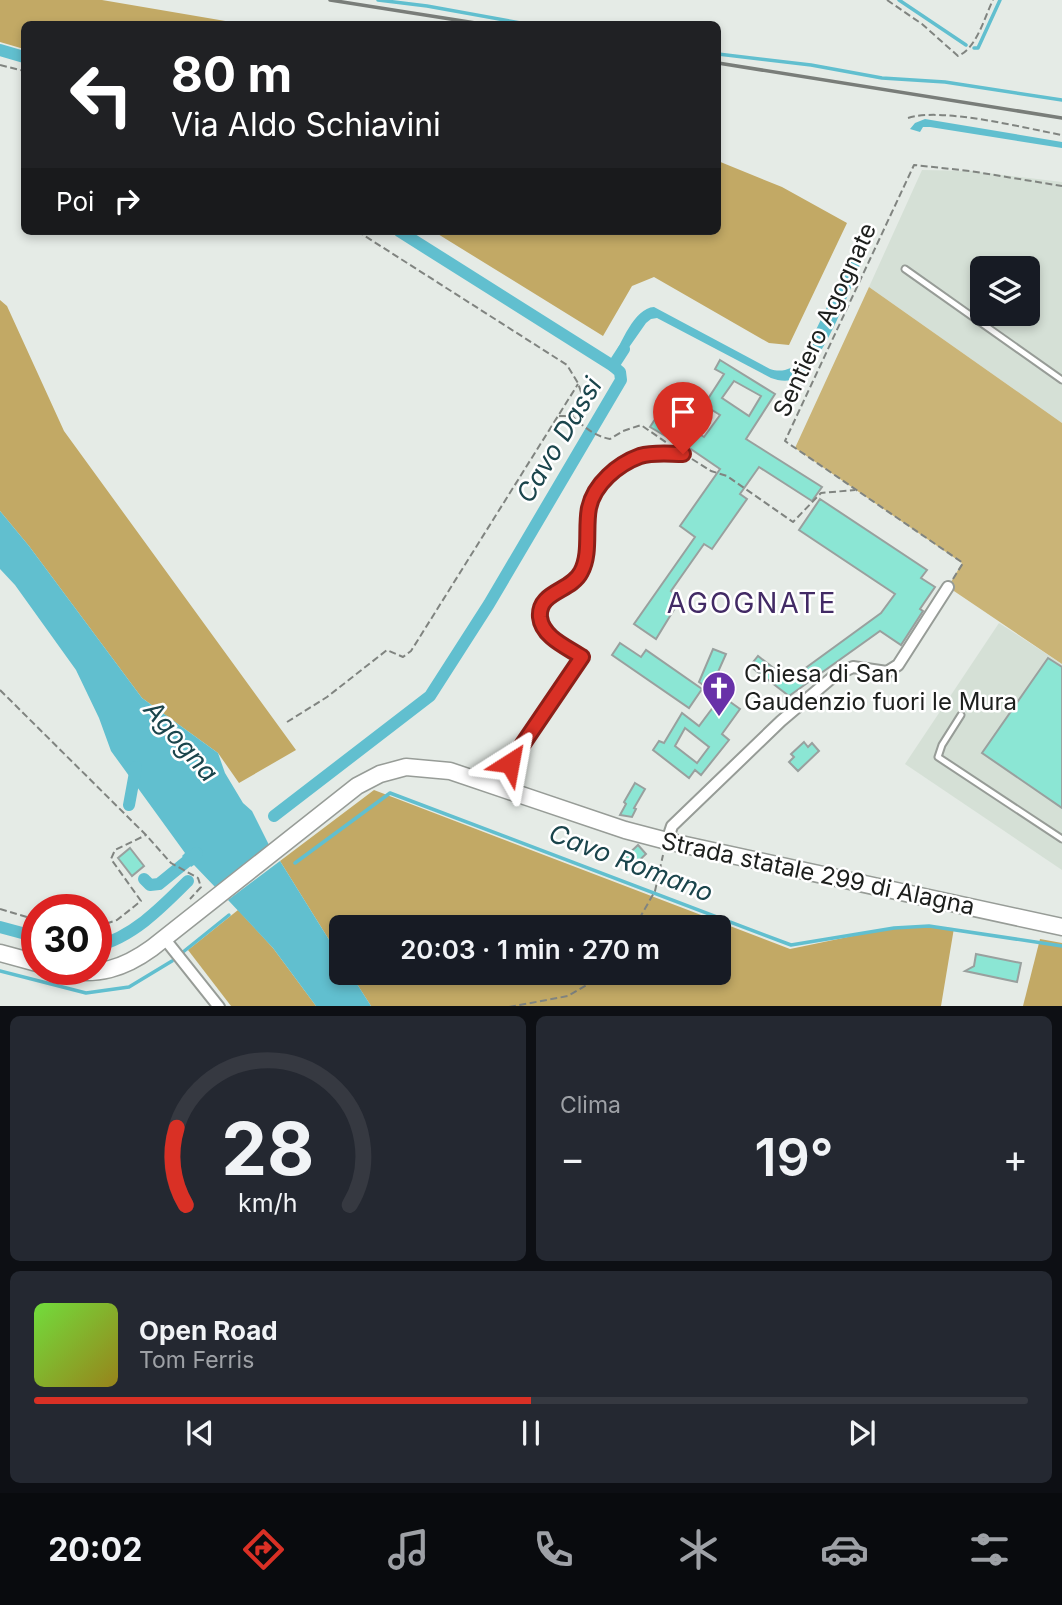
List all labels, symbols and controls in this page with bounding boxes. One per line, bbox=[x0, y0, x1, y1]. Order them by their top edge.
text: 80 m bbox=[171, 45, 292, 104]
icon: left bbox=[56, 49, 147, 140]
text: Via Aldo Schiavini bbox=[171, 105, 441, 144]
icon: right bbox=[108, 182, 146, 220]
text: Poi bbox=[56, 186, 94, 217]
street label: Sentiero Agognate bbox=[767, 218, 882, 421]
map controls bbox=[970, 256, 1040, 326]
button: layers bbox=[970, 256, 1040, 326]
water label: Cavo Dassi bbox=[509, 371, 608, 508]
pin bbox=[653, 382, 713, 454]
icon: arrive bbox=[664, 393, 702, 431]
district label: AGOGNATE bbox=[667, 586, 837, 620]
place label: Chiesa di San Gaudenzio fuori le Mura bbox=[744, 659, 1017, 716]
church icon: Chiesa di San Gaudenzio fuori le Mura bbox=[700, 669, 738, 718]
water label: Agogna bbox=[137, 693, 225, 787]
position arrow bbox=[473, 726, 547, 800]
water label: Cavo Romano bbox=[545, 817, 718, 908]
street label: Strada statale 299 di Alagna bbox=[659, 826, 977, 921]
speed limit sign: 30 bbox=[21, 894, 112, 985]
text: 20:03 · 1 min · 270 m bbox=[400, 934, 660, 965]
text: Clima bbox=[560, 1091, 621, 1119]
text: 28 bbox=[221, 1104, 315, 1193]
text: 19° bbox=[754, 1126, 834, 1189]
text: − bbox=[560, 1135, 585, 1181]
text: + bbox=[1003, 1135, 1028, 1181]
text: km/h bbox=[238, 1187, 298, 1217]
text: Open Road bbox=[139, 1315, 278, 1346]
text: Tom Ferris bbox=[139, 1346, 254, 1374]
icon: previous bbox=[181, 1414, 219, 1452]
icon: pause bbox=[512, 1414, 550, 1452]
icon: next bbox=[843, 1414, 881, 1452]
icon: directions bbox=[239, 1525, 288, 1574]
icon: music bbox=[384, 1525, 433, 1574]
icon: phone bbox=[529, 1525, 578, 1574]
icon: climate bbox=[674, 1525, 723, 1574]
icon: car bbox=[820, 1525, 869, 1574]
icon: filters bbox=[965, 1525, 1014, 1574]
text: 20:02 bbox=[48, 1530, 142, 1569]

